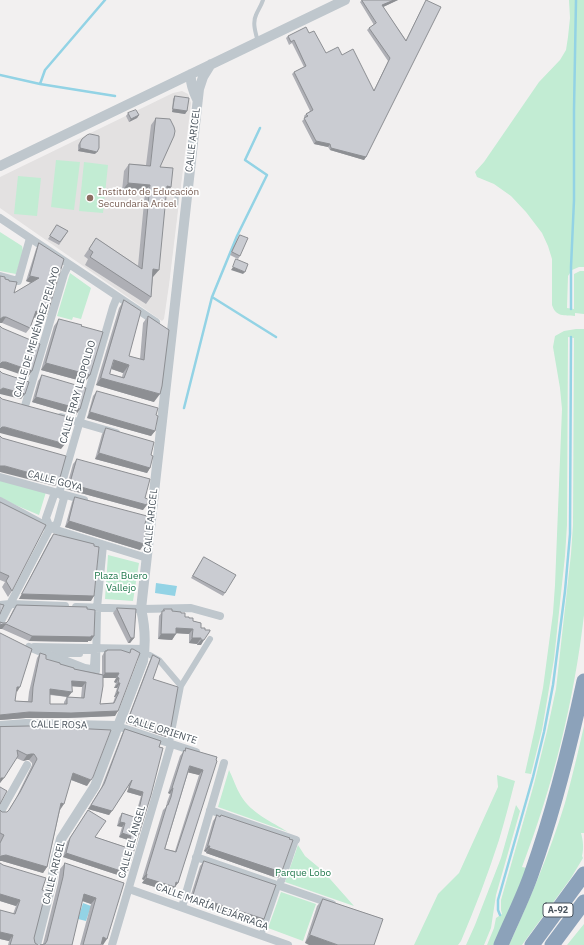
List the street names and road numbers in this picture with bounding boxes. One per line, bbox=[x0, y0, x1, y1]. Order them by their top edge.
street label: CALLE ARICEL bbox=[183, 107, 203, 173]
street label: CALLE DE MENÉNDEZ PELAYO bbox=[11, 265, 63, 399]
street label: CALLE FRAY LEOPOLDO bbox=[58, 339, 98, 445]
street label: CALLE GOYA bbox=[26, 468, 84, 494]
street label: CALLE ARICEL bbox=[142, 488, 160, 554]
street label: CALLE ORIENTE bbox=[126, 713, 198, 747]
street label: CALLE ROSA bbox=[31, 719, 87, 731]
street label: CALLE EL ÁNGEL bbox=[116, 804, 148, 880]
street label: CALLE ARICEL bbox=[40, 840, 68, 906]
street label: CALLE MARÍA LEJÁRRAGA bbox=[154, 881, 270, 933]
road number: A-92 bbox=[543, 903, 573, 917]

